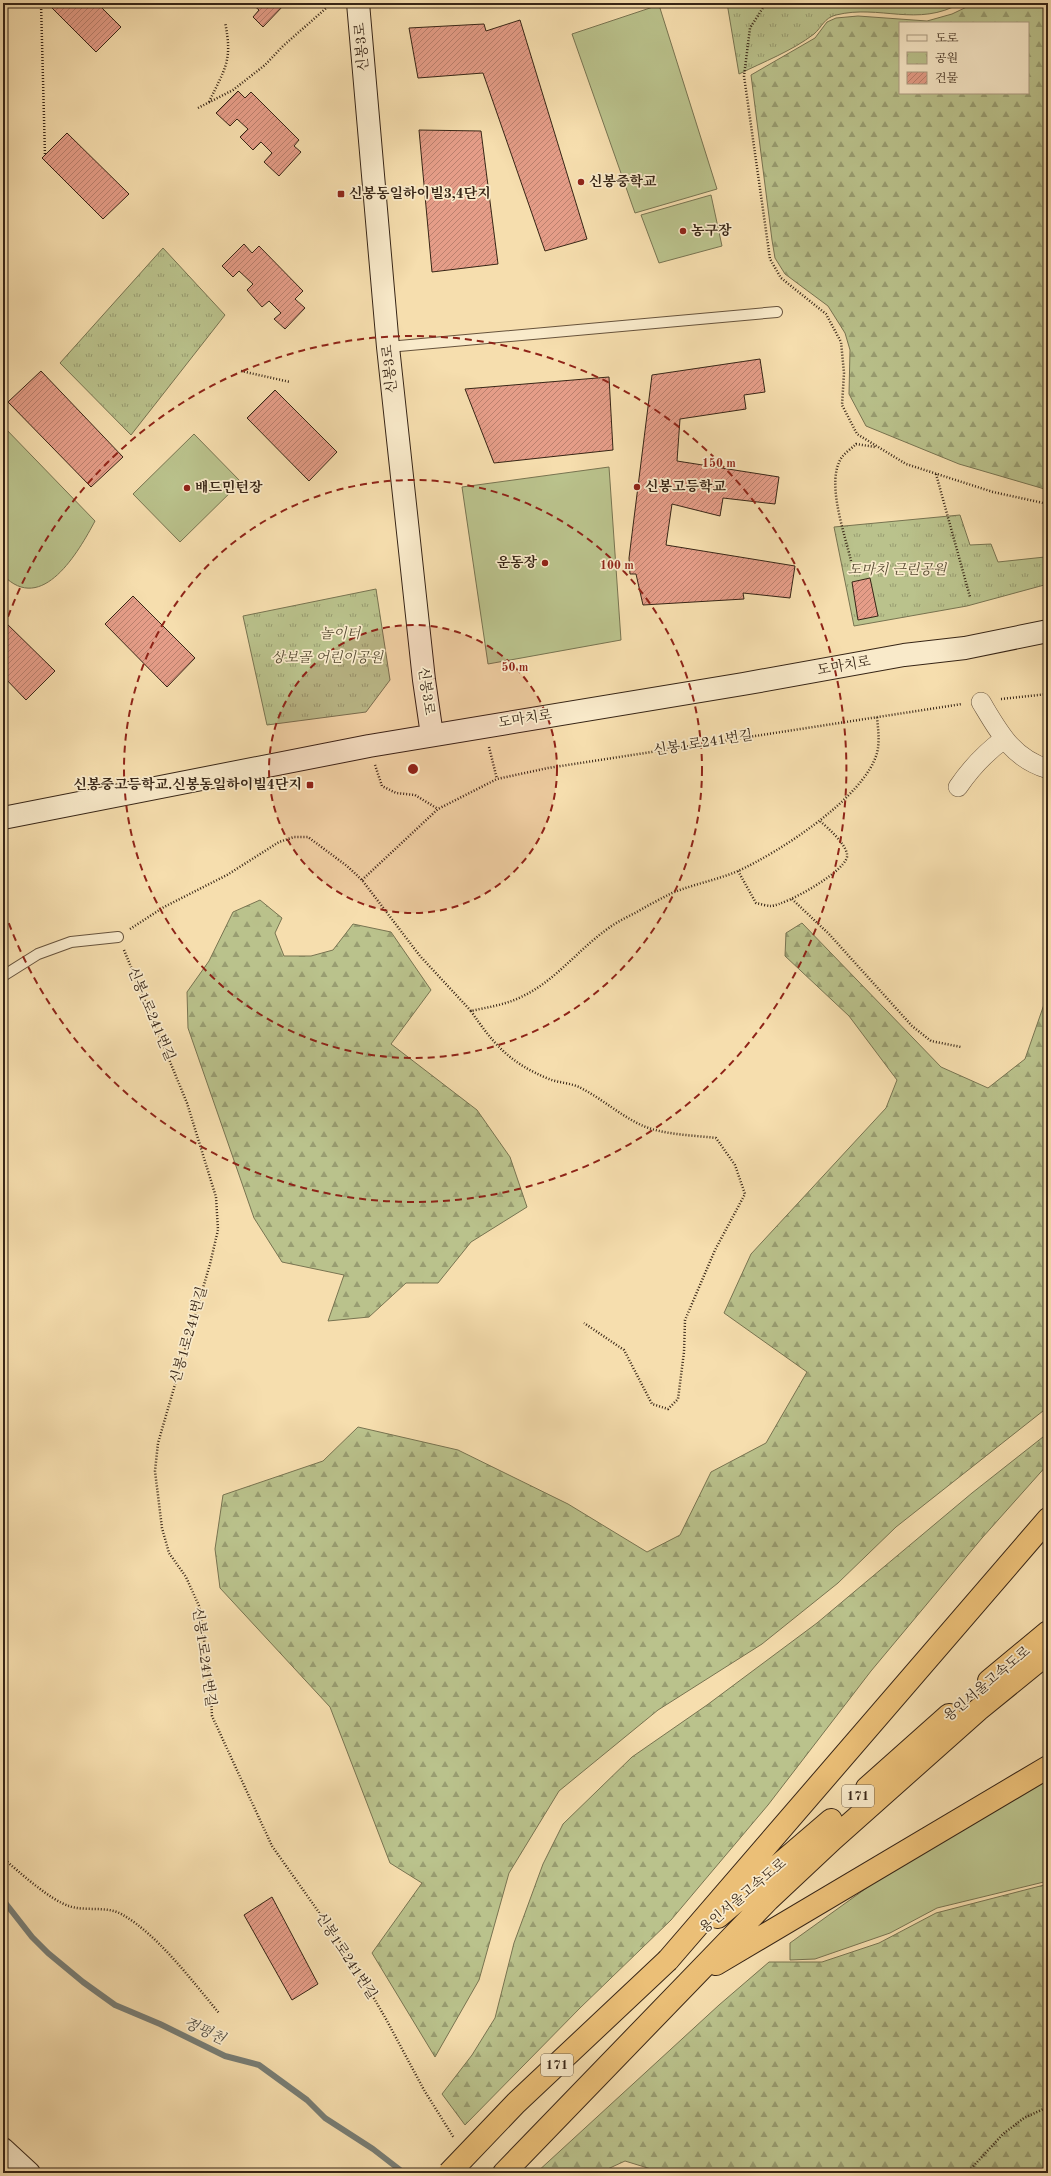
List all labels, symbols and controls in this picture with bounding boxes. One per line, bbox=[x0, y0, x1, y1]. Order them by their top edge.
street label: 신봉3로 bbox=[351, 22, 371, 72]
legend bbox=[899, 22, 1029, 94]
text: 도로 bbox=[935, 32, 959, 45]
text: 공원 bbox=[935, 52, 958, 65]
text: 건물 bbox=[935, 72, 959, 85]
place label: 신봉중학교 bbox=[589, 173, 657, 189]
marker: 신봉중학교 bbox=[576, 177, 586, 187]
place label: 신봉동일하이빌3,4단지 bbox=[349, 185, 491, 201]
marker: 신봉동일하이빌3,4단지 bbox=[336, 189, 346, 199]
place label: 농구장 bbox=[691, 222, 732, 238]
marker: 농구장 bbox=[678, 226, 688, 236]
street label: 신봉3로 bbox=[378, 344, 400, 394]
text: 150 m bbox=[702, 457, 736, 470]
place label: 신봉고등학교 bbox=[645, 478, 727, 494]
place label: 배드민턴장 bbox=[195, 479, 263, 495]
marker: 신봉고등학교 bbox=[632, 482, 642, 492]
marker: 배드민턴장 bbox=[182, 483, 192, 493]
place label: 운동장 bbox=[496, 554, 537, 570]
marker: 운동장 bbox=[540, 558, 550, 568]
text: 100 m bbox=[600, 560, 634, 572]
park label: 도마치 근린공원 bbox=[848, 562, 948, 577]
park label: 놀이터 bbox=[320, 626, 362, 641]
park label: 상보골 어린이공원 bbox=[271, 650, 385, 665]
street label: 도마치로 bbox=[816, 653, 872, 678]
text: 50 m bbox=[502, 661, 529, 674]
street label: 신봉3로 bbox=[416, 666, 438, 717]
street label: 도마치로 bbox=[497, 707, 553, 730]
street label: 신봉1로241번길 bbox=[652, 726, 754, 758]
centre of rings bbox=[406, 762, 420, 776]
place label: 신봉중고등학교.신봉동일하이빌4단지 bbox=[74, 776, 302, 792]
marker: 신봉중고등학교.신봉동일하이빌4단지 bbox=[305, 780, 315, 790]
street label: 신봉1로241번길 bbox=[125, 964, 179, 1063]
street label: 신봉1로241번길 bbox=[167, 1284, 210, 1385]
street label: 신봉1로241번길 bbox=[190, 1606, 220, 1708]
street label: 용인서울고속도로 bbox=[940, 1643, 1033, 1724]
road number: 171 bbox=[842, 1785, 874, 1807]
street label: 용인서울고속도로 bbox=[696, 1855, 789, 1936]
street label: 신봉1로241번길 bbox=[313, 1909, 381, 2002]
water label: 정평천 bbox=[181, 2014, 229, 2049]
road number: 171 bbox=[541, 2054, 573, 2076]

